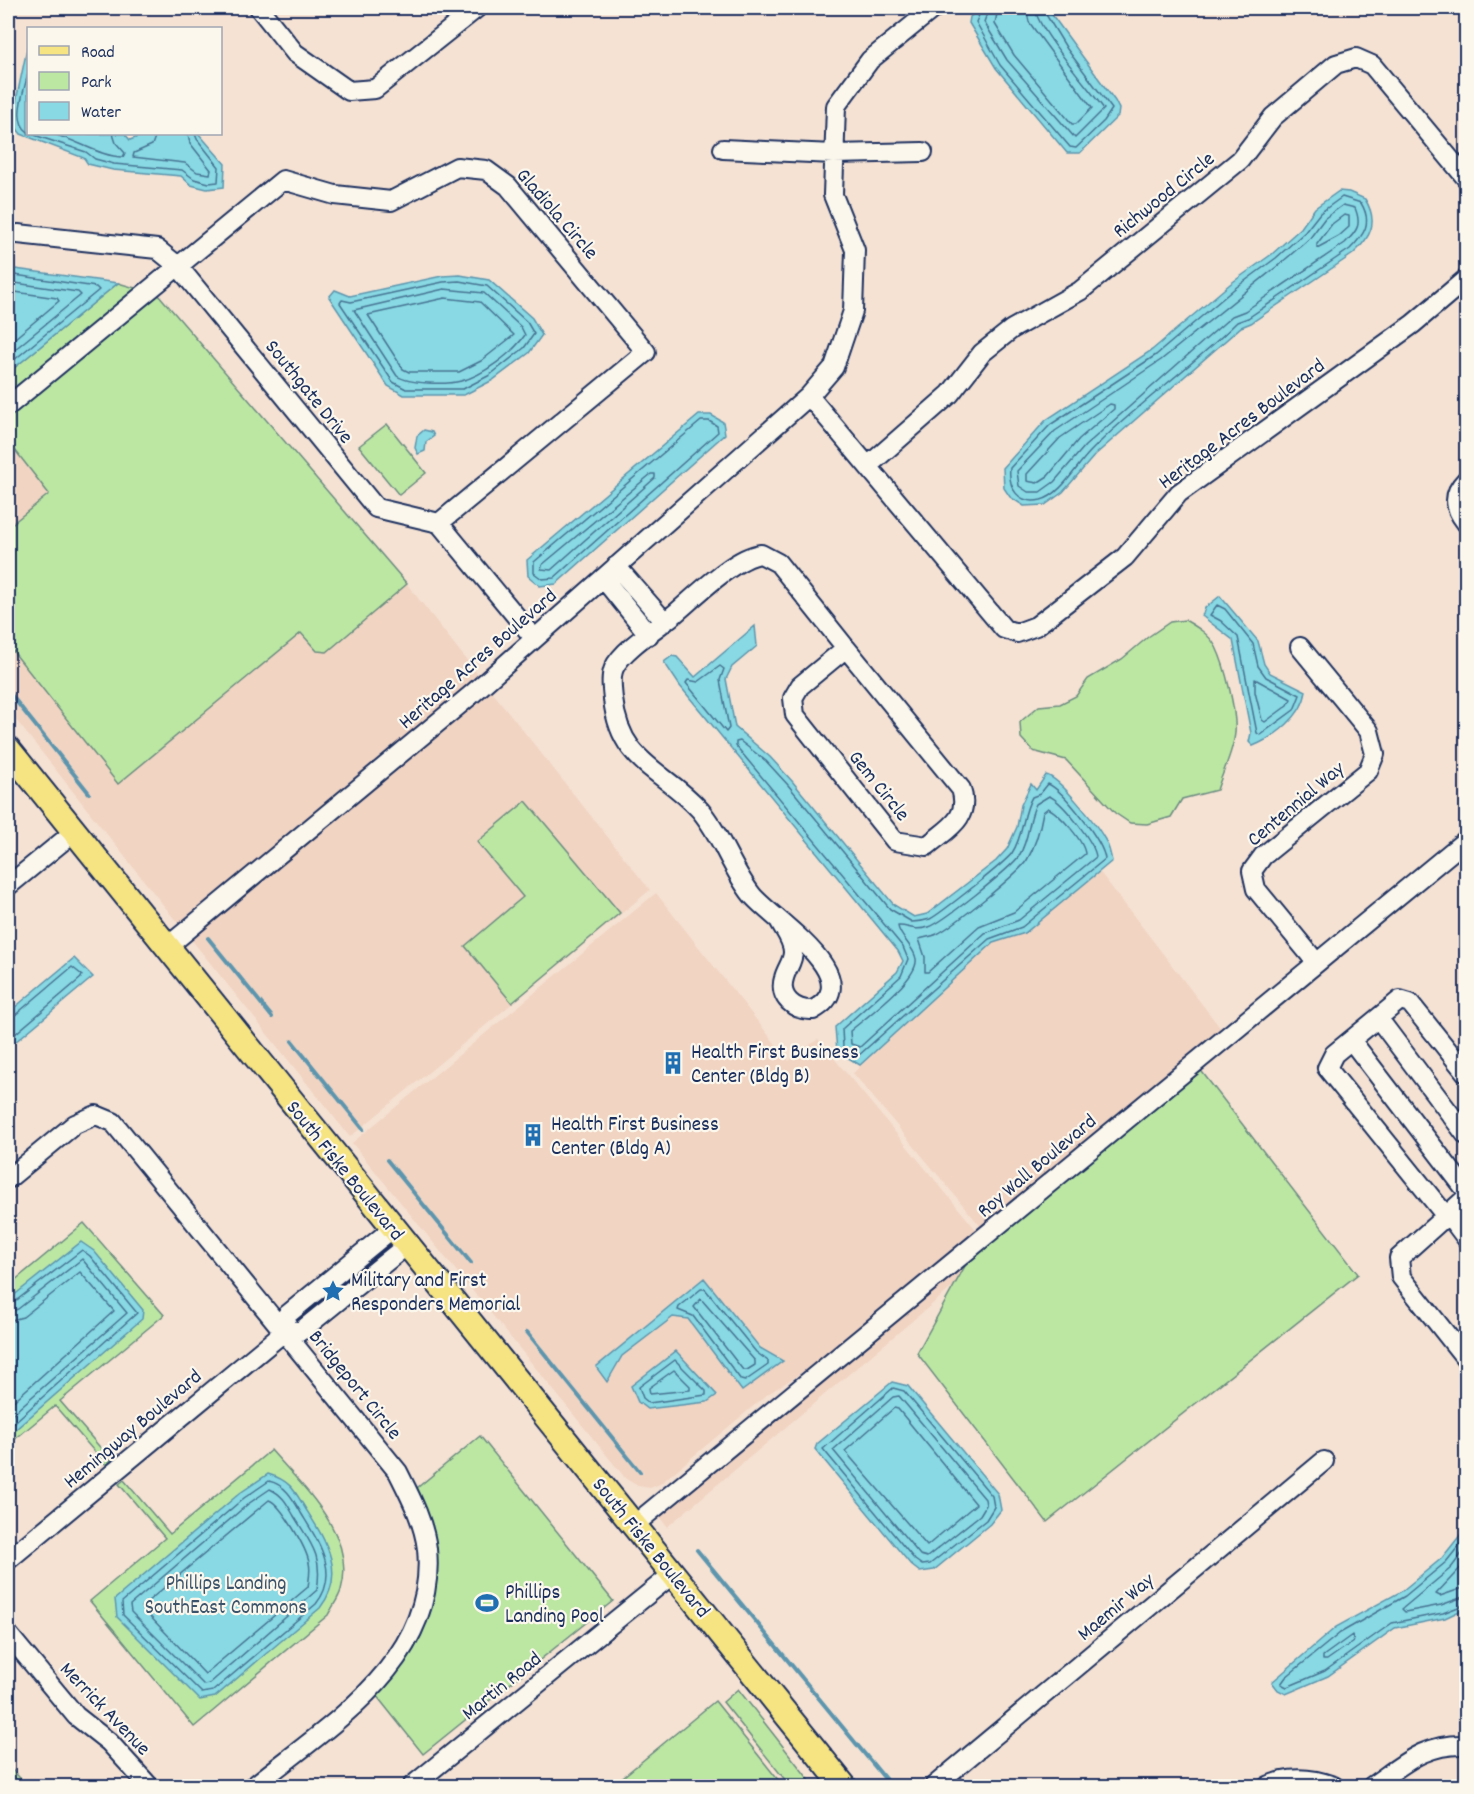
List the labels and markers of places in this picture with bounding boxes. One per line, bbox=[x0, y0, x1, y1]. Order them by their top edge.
place label: Health First Business Center (Bldg B) bbox=[691, 1039, 859, 1093]
building icon: Health First Business Center (Bldg B) bbox=[660, 1050, 686, 1076]
place label: Health First Business Center (Bldg A) bbox=[551, 1111, 719, 1165]
building icon: Health First Business Center (Bldg A) bbox=[520, 1122, 546, 1148]
place label: Military and First Responders Memorial bbox=[351, 1267, 520, 1321]
place icon: Military and First Responders Memorial bbox=[320, 1278, 346, 1304]
place label: Phillips Landing Pool bbox=[505, 1579, 604, 1633]
sports icon: Phillips Landing Pool bbox=[474, 1590, 500, 1616]

